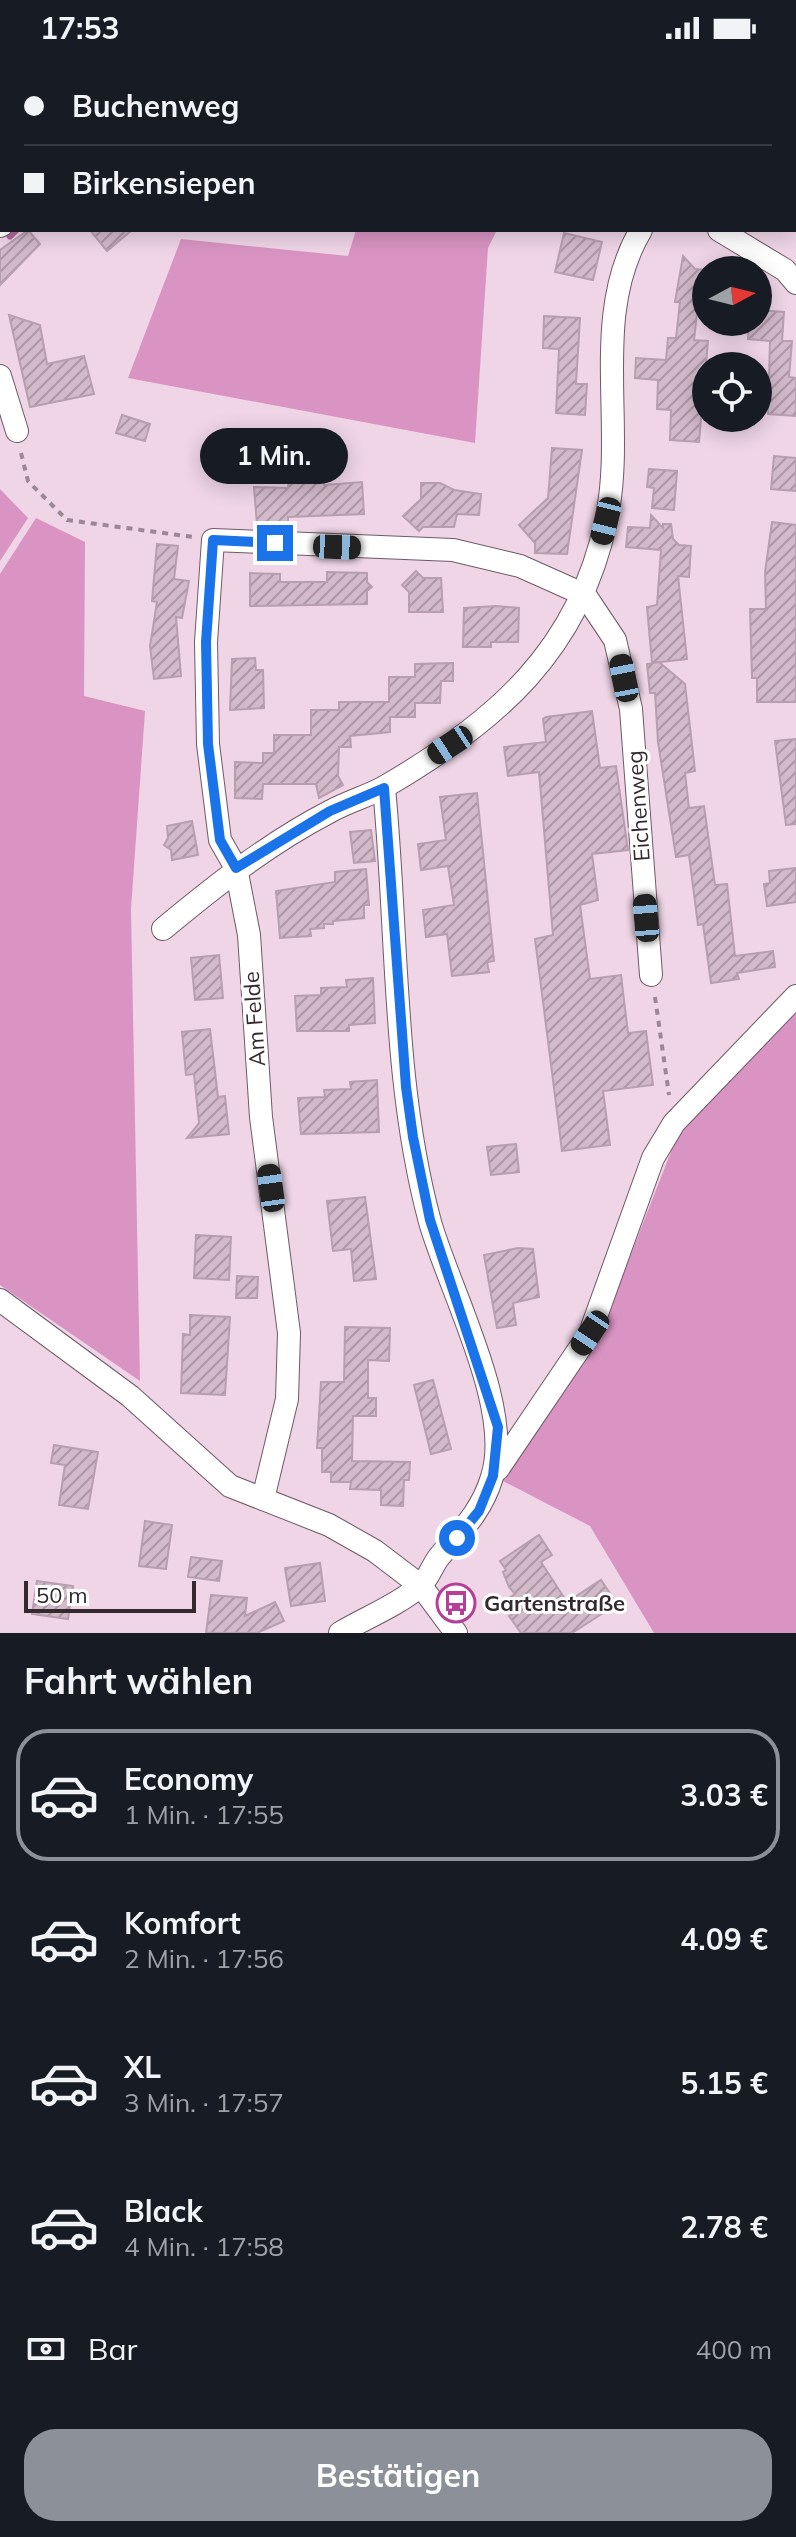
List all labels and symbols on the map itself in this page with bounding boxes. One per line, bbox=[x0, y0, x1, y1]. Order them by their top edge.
north arrow bbox=[692, 256, 772, 336]
callout: 1 Min. bbox=[201, 427, 349, 483]
car bbox=[589, 495, 623, 547]
route end bbox=[257, 525, 293, 561]
car bbox=[313, 534, 361, 560]
car bbox=[608, 652, 640, 704]
car bbox=[423, 722, 477, 768]
street label: Eichenweg bbox=[620, 750, 656, 862]
car bbox=[632, 893, 660, 943]
street label: Am Felde bbox=[237, 970, 271, 1068]
car bbox=[256, 1163, 286, 1213]
car bbox=[567, 1306, 613, 1360]
route start bbox=[439, 1520, 475, 1556]
scale bar bbox=[24, 1577, 196, 1613]
bus stop icon: Gartenstraße bbox=[435, 1582, 477, 1624]
place label: Gartenstraße bbox=[484, 1589, 625, 1617]

